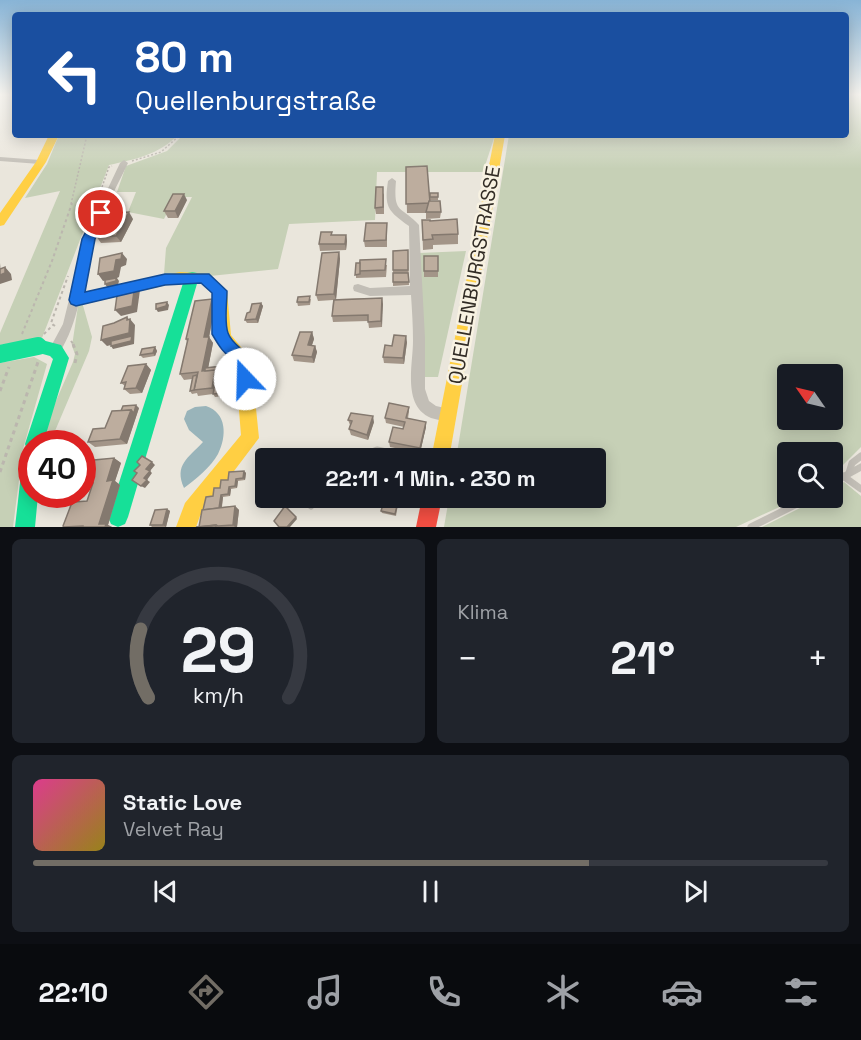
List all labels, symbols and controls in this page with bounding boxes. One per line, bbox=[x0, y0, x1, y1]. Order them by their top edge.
text: 80 m bbox=[135, 31, 234, 84]
icon: left bbox=[36, 36, 114, 114]
text: Quellenburgstraße bbox=[135, 83, 377, 118]
street label: QUELLENBURGSTRASSE bbox=[442, 164, 506, 386]
pin bbox=[75, 187, 126, 238]
icon: arrive bbox=[84, 196, 117, 229]
position arrow bbox=[213, 347, 277, 411]
north arrow bbox=[777, 364, 843, 430]
map controls bbox=[777, 364, 843, 508]
speed limit sign: 40 bbox=[18, 430, 96, 508]
button: search bbox=[777, 442, 843, 508]
text: 22:11 · 1 Min. · 230 m bbox=[326, 464, 535, 492]
text: Klima bbox=[458, 599, 508, 625]
text: 29 bbox=[181, 611, 256, 690]
text: 21° bbox=[610, 630, 675, 687]
text: − bbox=[458, 638, 478, 680]
text: + bbox=[808, 638, 828, 680]
text: km/h bbox=[193, 682, 244, 709]
text: Static Love bbox=[123, 788, 242, 816]
text: Velvet Ray bbox=[123, 816, 224, 842]
icon: previous bbox=[149, 875, 182, 908]
icon: pause bbox=[414, 875, 447, 908]
icon: next bbox=[679, 875, 712, 908]
icon: directions bbox=[185, 971, 227, 1013]
icon: music bbox=[304, 971, 346, 1013]
icon: phone bbox=[423, 971, 465, 1013]
icon: climate bbox=[542, 971, 584, 1013]
icon: car bbox=[661, 971, 703, 1013]
icon: filters bbox=[780, 971, 822, 1013]
text: 22:10 bbox=[39, 975, 108, 1010]

